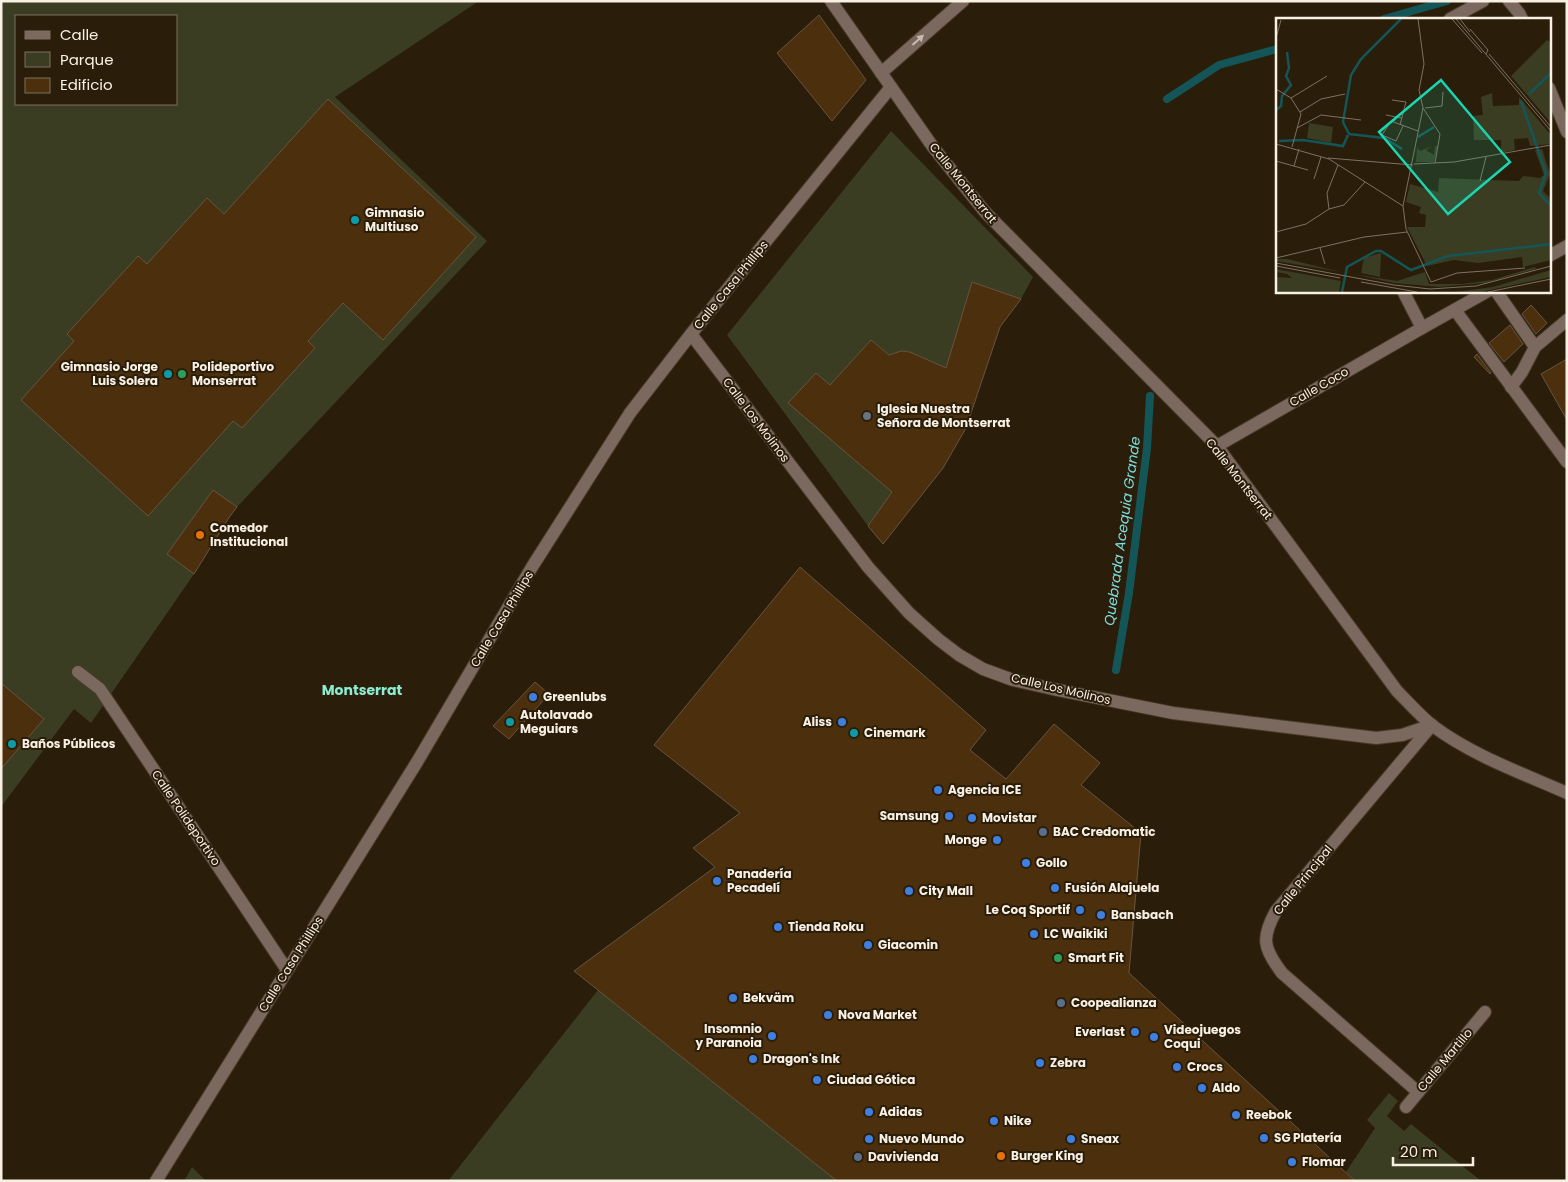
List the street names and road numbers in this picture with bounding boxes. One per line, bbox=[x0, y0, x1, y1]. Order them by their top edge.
street label: Calle Montserrat bbox=[926, 139, 1001, 227]
street label: Calle Casa Phillips bbox=[689, 237, 772, 333]
street label: Calle Coco bbox=[1286, 363, 1352, 410]
street label: Calle Los Molinos bbox=[719, 374, 794, 465]
street label: Calle Montserrat bbox=[1202, 434, 1277, 523]
street label: Calle Casa Phillips bbox=[466, 567, 537, 670]
street label: Calle Los Molinos bbox=[1010, 669, 1113, 708]
street label: Calle Polideportivo bbox=[148, 767, 225, 869]
street label: Calle Principal bbox=[1269, 841, 1336, 918]
street label: Calle Casa Phillips bbox=[254, 913, 327, 1015]
street label: Calle Martillo bbox=[1413, 1024, 1476, 1095]

